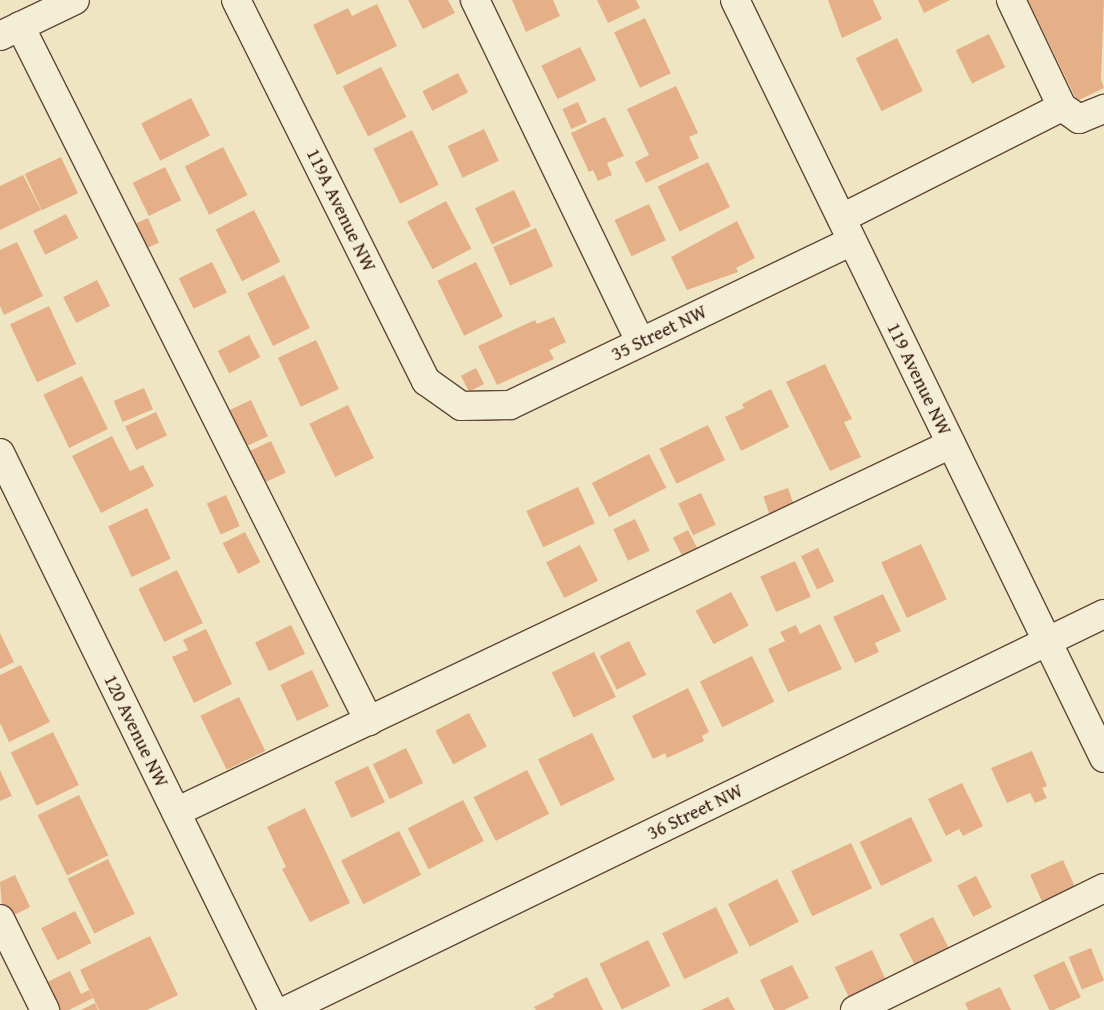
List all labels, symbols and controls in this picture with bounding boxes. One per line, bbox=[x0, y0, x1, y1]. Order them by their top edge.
street label: 119A Avenue NW bbox=[301, 145, 381, 275]
street label: 35 Street NW bbox=[608, 300, 710, 366]
street label: 119 Avenue NW bbox=[882, 319, 956, 439]
street label: 120 Avenue NW bbox=[99, 671, 173, 791]
street label: 36 Street NW bbox=[644, 779, 746, 845]

